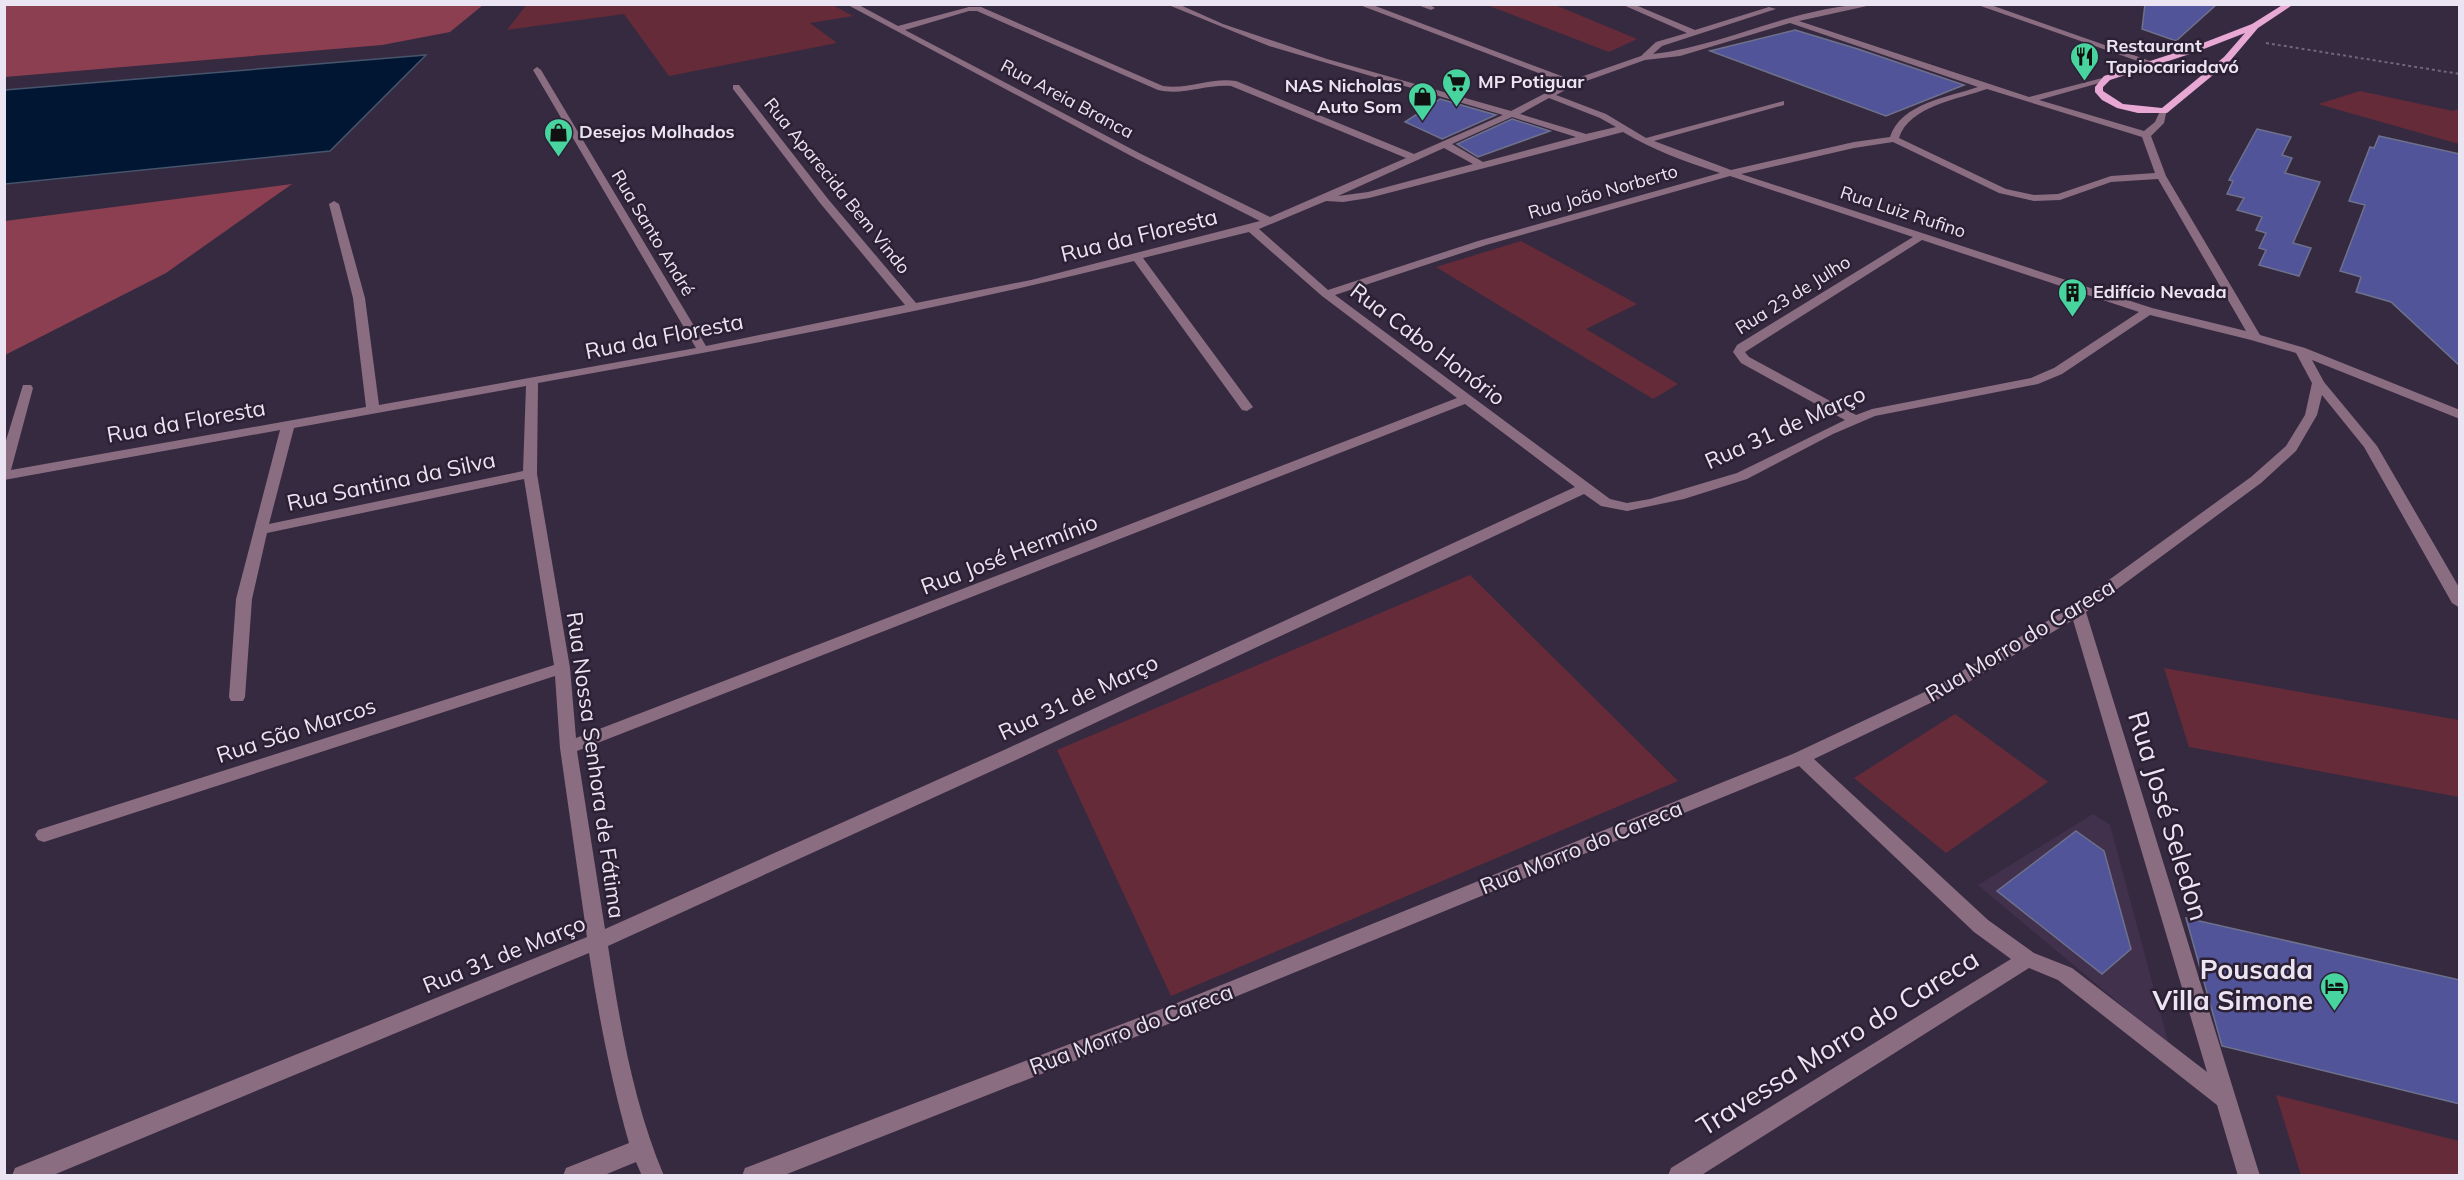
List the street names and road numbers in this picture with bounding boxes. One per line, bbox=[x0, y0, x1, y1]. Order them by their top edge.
street label: Rua Areia Branca bbox=[997, 54, 1138, 143]
street label: Rua Aparecida Bem Vindo bbox=[759, 93, 916, 278]
street label: Rua João Norberto bbox=[1525, 159, 1680, 224]
street label: Rua Santo André bbox=[607, 166, 700, 300]
street label: Rua Luiz Rufino bbox=[1837, 180, 1969, 243]
street label: Rua da Floresta bbox=[1058, 202, 1220, 268]
street label: Rua 23 de Julho bbox=[1731, 250, 1855, 339]
street label: Rua Cabo Honório bbox=[1345, 277, 1511, 411]
street label: Rua da Floresta bbox=[582, 307, 746, 365]
street label: Rua 31 de Março bbox=[1700, 379, 1870, 475]
street label: Rua da Floresta bbox=[104, 393, 268, 449]
street label: Rua Santina da Silva bbox=[284, 445, 498, 517]
street label: Rua José Hermínio bbox=[917, 507, 1101, 601]
street label: Rua Morro do Careca bbox=[1920, 572, 2120, 708]
street label: Rua Nossa Senhora de Fátima bbox=[561, 610, 631, 920]
street label: Rua 31 de Março bbox=[994, 648, 1162, 746]
street label: Rua São Marcos bbox=[213, 691, 379, 769]
street label: Rua José Seledon bbox=[2121, 707, 2217, 924]
street label: Rua Morro do Careca bbox=[1476, 794, 1686, 900]
street label: Rua 31 de Março bbox=[419, 909, 589, 999]
street label: Travessa Morro do Careca bbox=[1690, 941, 1985, 1143]
street label: Rua Morro do Careca bbox=[1025, 977, 1237, 1081]

